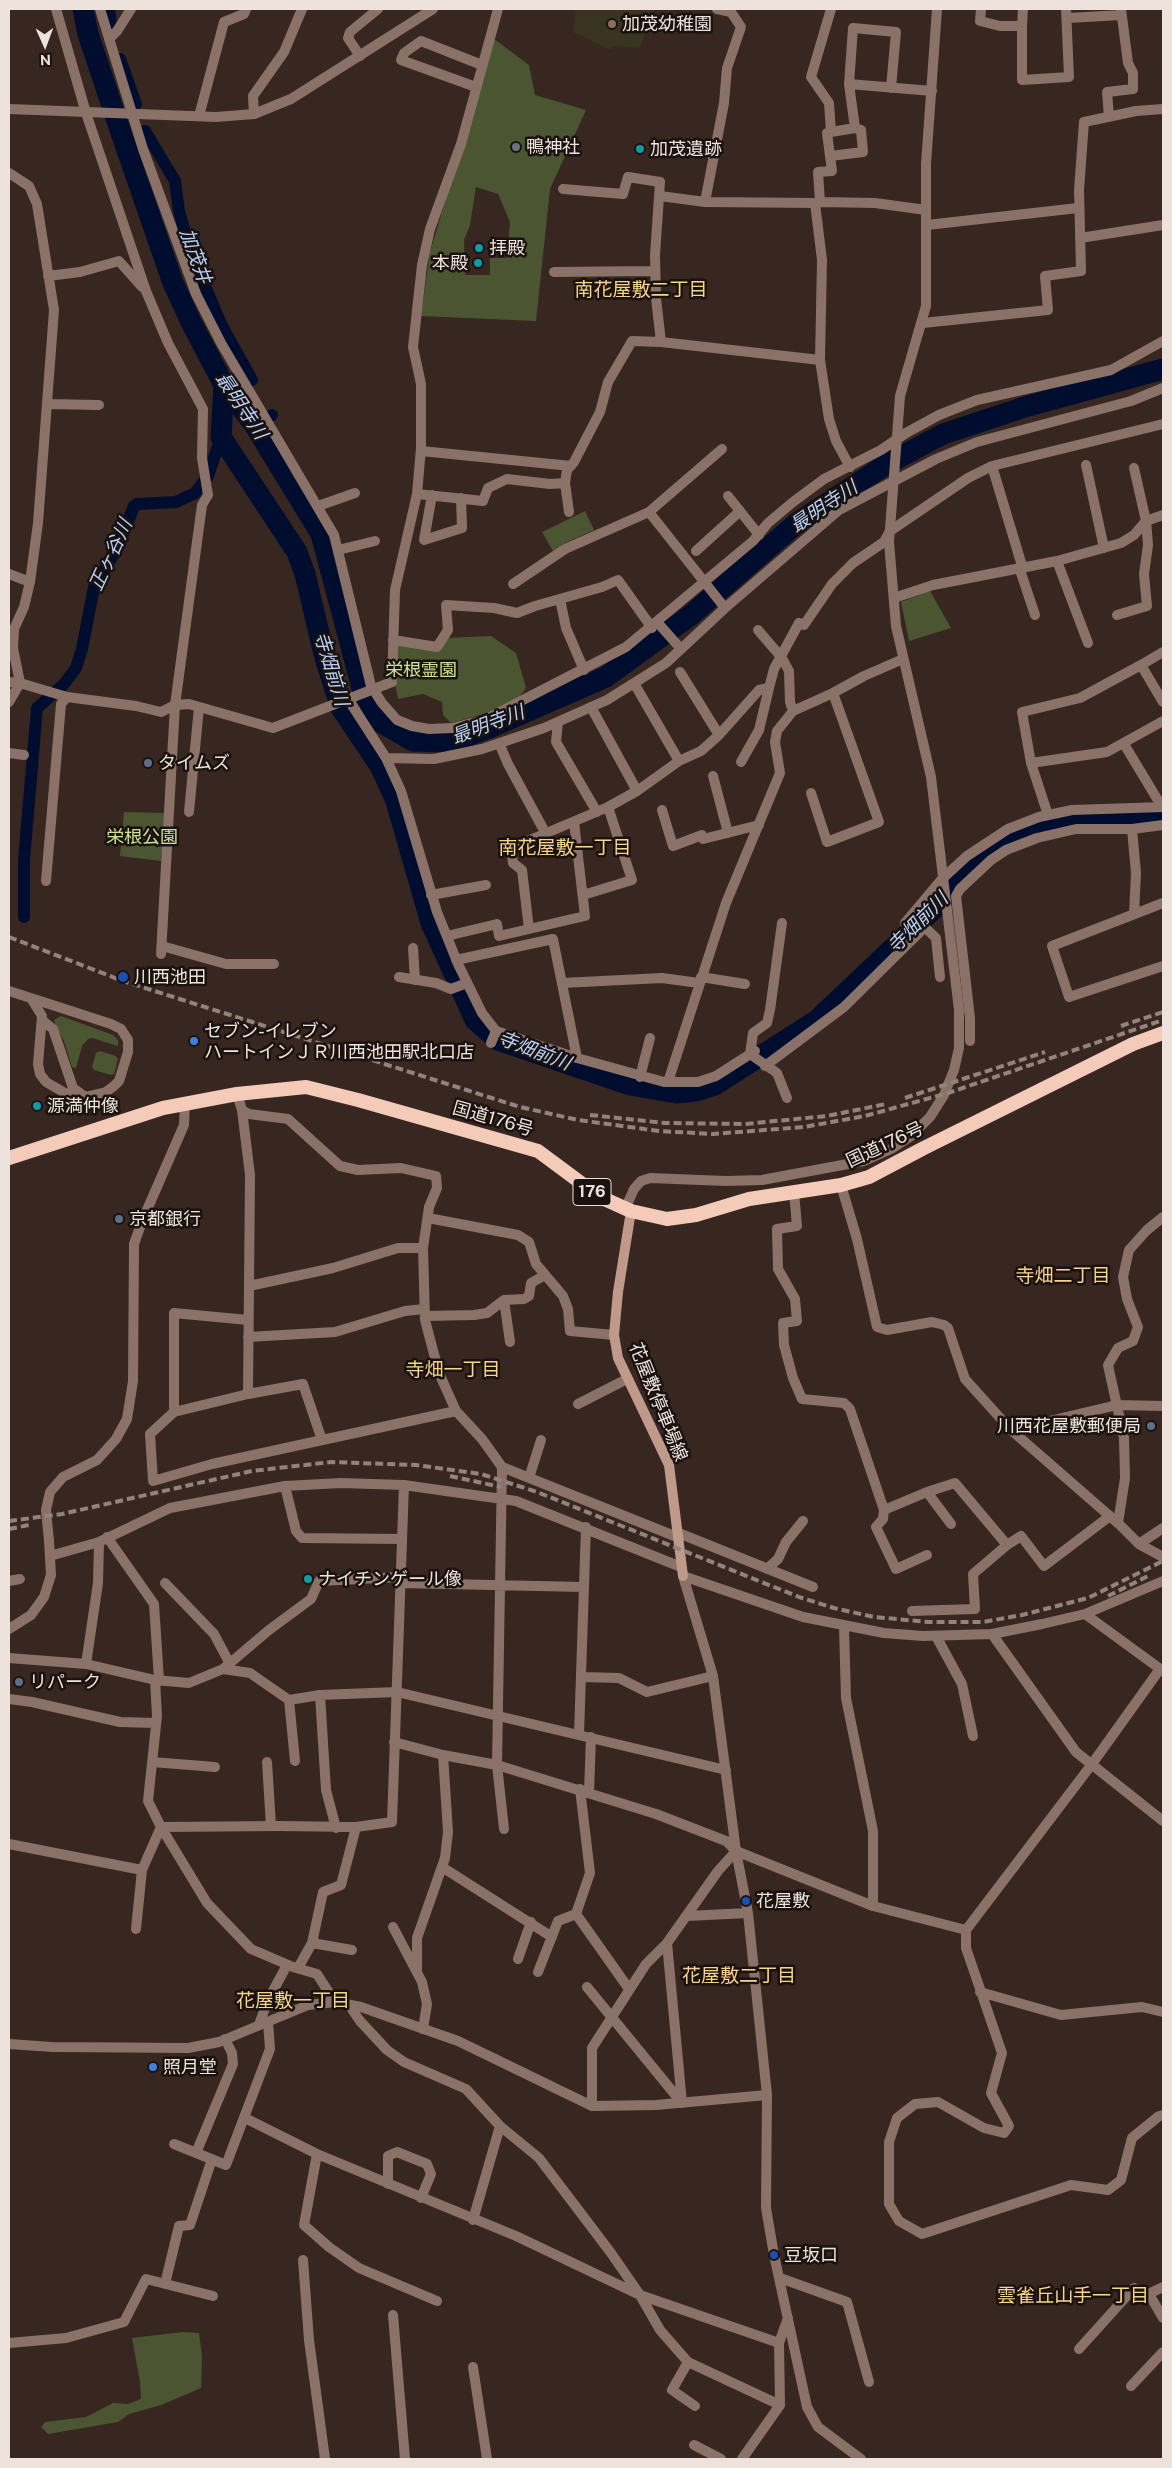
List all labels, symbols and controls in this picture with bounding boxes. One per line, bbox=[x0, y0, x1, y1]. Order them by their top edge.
place label: 加茂幼稚園 bbox=[622, 13, 712, 35]
marker: 加茂幼稚園 bbox=[606, 18, 618, 30]
north arrow bbox=[20, 20, 70, 70]
text: N bbox=[40, 52, 51, 68]
place label: 鴨神社 bbox=[526, 136, 580, 158]
place label: 加茂遺跡 bbox=[650, 138, 722, 160]
marker: 鴨神社 bbox=[510, 141, 522, 153]
marker: 加茂遺跡 bbox=[634, 143, 646, 155]
water label: 加茂井 bbox=[175, 225, 215, 287]
place label: 拝殿 bbox=[489, 237, 525, 259]
marker: 拝殿 bbox=[473, 242, 485, 254]
place label: 本殿 bbox=[432, 252, 468, 274]
marker: 本殿 bbox=[472, 257, 484, 269]
district label: 南花屋敷二丁目 bbox=[575, 279, 707, 301]
water label: 最明寺川 bbox=[210, 368, 272, 444]
water label: 最明寺川 bbox=[786, 476, 862, 538]
water label: 正ヶ谷川 bbox=[85, 516, 137, 594]
water label: 寺畑前川 bbox=[309, 629, 353, 709]
park label: 栄根霊園 bbox=[385, 659, 457, 681]
water label: 最明寺川 bbox=[448, 701, 528, 749]
place label: タイムズ bbox=[158, 752, 230, 774]
marker: タイムズ bbox=[142, 757, 154, 769]
park label: 栄根公園 bbox=[106, 826, 178, 848]
district label: 南花屋敷一丁目 bbox=[499, 837, 631, 859]
water label: 寺畑前川 bbox=[883, 888, 953, 958]
place label: 川西池田 bbox=[134, 966, 206, 988]
marker: 川西池田 bbox=[116, 970, 130, 984]
place label: セブン-イレブン ハートインＪＲ川西池田駅北口店 bbox=[204, 1020, 474, 1062]
water label: 寺畑前川 bbox=[494, 1027, 574, 1075]
marker: セブン-イレブン ハートインＪＲ川西池田駅北口店 bbox=[188, 1035, 200, 1047]
place label: 源満仲像 bbox=[47, 1095, 119, 1117]
street label: 国道176号 bbox=[450, 1097, 536, 1141]
marker: 源満仲像 bbox=[31, 1100, 43, 1112]
street label: 国道176号 bbox=[843, 1118, 927, 1172]
road number: 176 bbox=[573, 1178, 611, 1206]
place label: 京都銀行 bbox=[129, 1208, 201, 1230]
marker: 京都銀行 bbox=[113, 1213, 125, 1225]
district label: 寺畑二丁目 bbox=[1016, 1265, 1110, 1287]
street label: 花屋敷停車場線 bbox=[624, 1340, 692, 1464]
district label: 寺畑一丁目 bbox=[406, 1359, 500, 1381]
place label: 川西花屋敷郵便局 bbox=[997, 1415, 1141, 1437]
marker: 川西花屋敷郵便局 bbox=[1145, 1420, 1157, 1432]
place label: ナイチンゲール像 bbox=[318, 1568, 462, 1590]
marker: ナイチンゲール像 bbox=[302, 1573, 314, 1585]
place label: リパーク bbox=[29, 1671, 101, 1693]
marker: リパーク bbox=[13, 1676, 25, 1688]
place label: 花屋敷 bbox=[756, 1890, 810, 1912]
marker: 花屋敷 bbox=[740, 1895, 752, 1907]
district label: 花屋敷二丁目 bbox=[682, 1965, 796, 1987]
district label: 花屋敷一丁目 bbox=[236, 1990, 350, 2012]
place label: 照月堂 bbox=[163, 2056, 217, 2078]
marker: 照月堂 bbox=[147, 2061, 159, 2073]
place label: 豆坂口 bbox=[784, 2244, 838, 2266]
marker: 豆坂口 bbox=[768, 2249, 780, 2261]
district label: 雲雀丘山手一丁目 bbox=[997, 2285, 1149, 2307]

